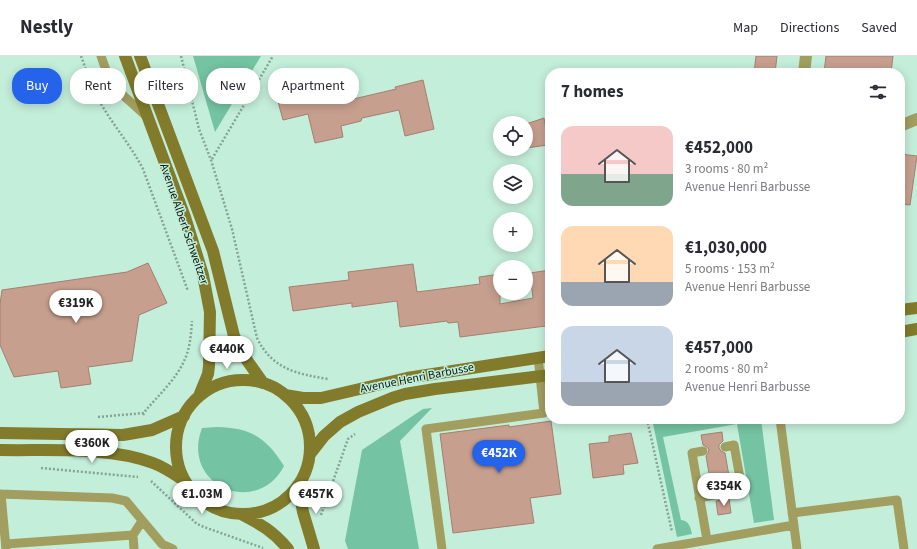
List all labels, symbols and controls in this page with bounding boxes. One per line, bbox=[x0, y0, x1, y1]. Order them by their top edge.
text: Nestly bbox=[20, 14, 73, 41]
text: Map bbox=[733, 18, 758, 38]
text: Directions bbox=[780, 18, 839, 38]
text: Saved bbox=[861, 18, 897, 38]
chip: Buy bbox=[12, 68, 62, 104]
chip: Rent bbox=[70, 68, 126, 104]
chip: Filters bbox=[134, 68, 198, 104]
chip: New bbox=[206, 68, 260, 104]
chip: Apartment bbox=[268, 68, 359, 104]
text: 7 homes bbox=[561, 80, 623, 104]
icon: filters bbox=[867, 81, 889, 103]
map controls bbox=[493, 116, 533, 300]
button: locate bbox=[493, 116, 533, 156]
text: €452,000 bbox=[685, 136, 753, 160]
icon: home bbox=[593, 142, 641, 190]
text: 3 rooms · 80 m² bbox=[685, 160, 768, 178]
street label: Avenue Albert Schweitzer bbox=[155, 161, 213, 288]
button: layers bbox=[493, 164, 533, 204]
text: Avenue Henri Barbusse bbox=[685, 178, 810, 196]
button: + bbox=[493, 212, 533, 252]
text: €1,030,000 bbox=[685, 236, 767, 260]
icon: home bbox=[593, 242, 641, 290]
button: − bbox=[493, 260, 533, 300]
text: 5 rooms · 153 m² bbox=[685, 260, 775, 278]
text: Avenue Henri Barbusse bbox=[685, 278, 810, 296]
pin: €319K bbox=[48, 290, 104, 324]
text: €319K bbox=[58, 294, 94, 312]
pin: €440K bbox=[199, 336, 255, 370]
text: €457,000 bbox=[685, 336, 753, 360]
text: €440K bbox=[209, 340, 245, 358]
icon: home bbox=[593, 342, 641, 390]
street label: Avenue Henri Barbusse bbox=[359, 359, 475, 397]
text: 2 rooms · 80 m² bbox=[685, 360, 768, 378]
text: Avenue Henri Barbusse bbox=[685, 378, 810, 396]
pin: €360K bbox=[64, 430, 120, 464]
text: €360K bbox=[74, 434, 110, 452]
pin: €452K bbox=[471, 440, 527, 474]
text: €452K bbox=[481, 444, 517, 462]
pin: €354K bbox=[696, 473, 752, 507]
text: €354K bbox=[706, 477, 742, 495]
pin: €1.03M bbox=[169, 481, 235, 515]
pin: €457K bbox=[288, 481, 344, 515]
text: €1.03M bbox=[181, 485, 223, 503]
text: €457K bbox=[298, 485, 334, 503]

